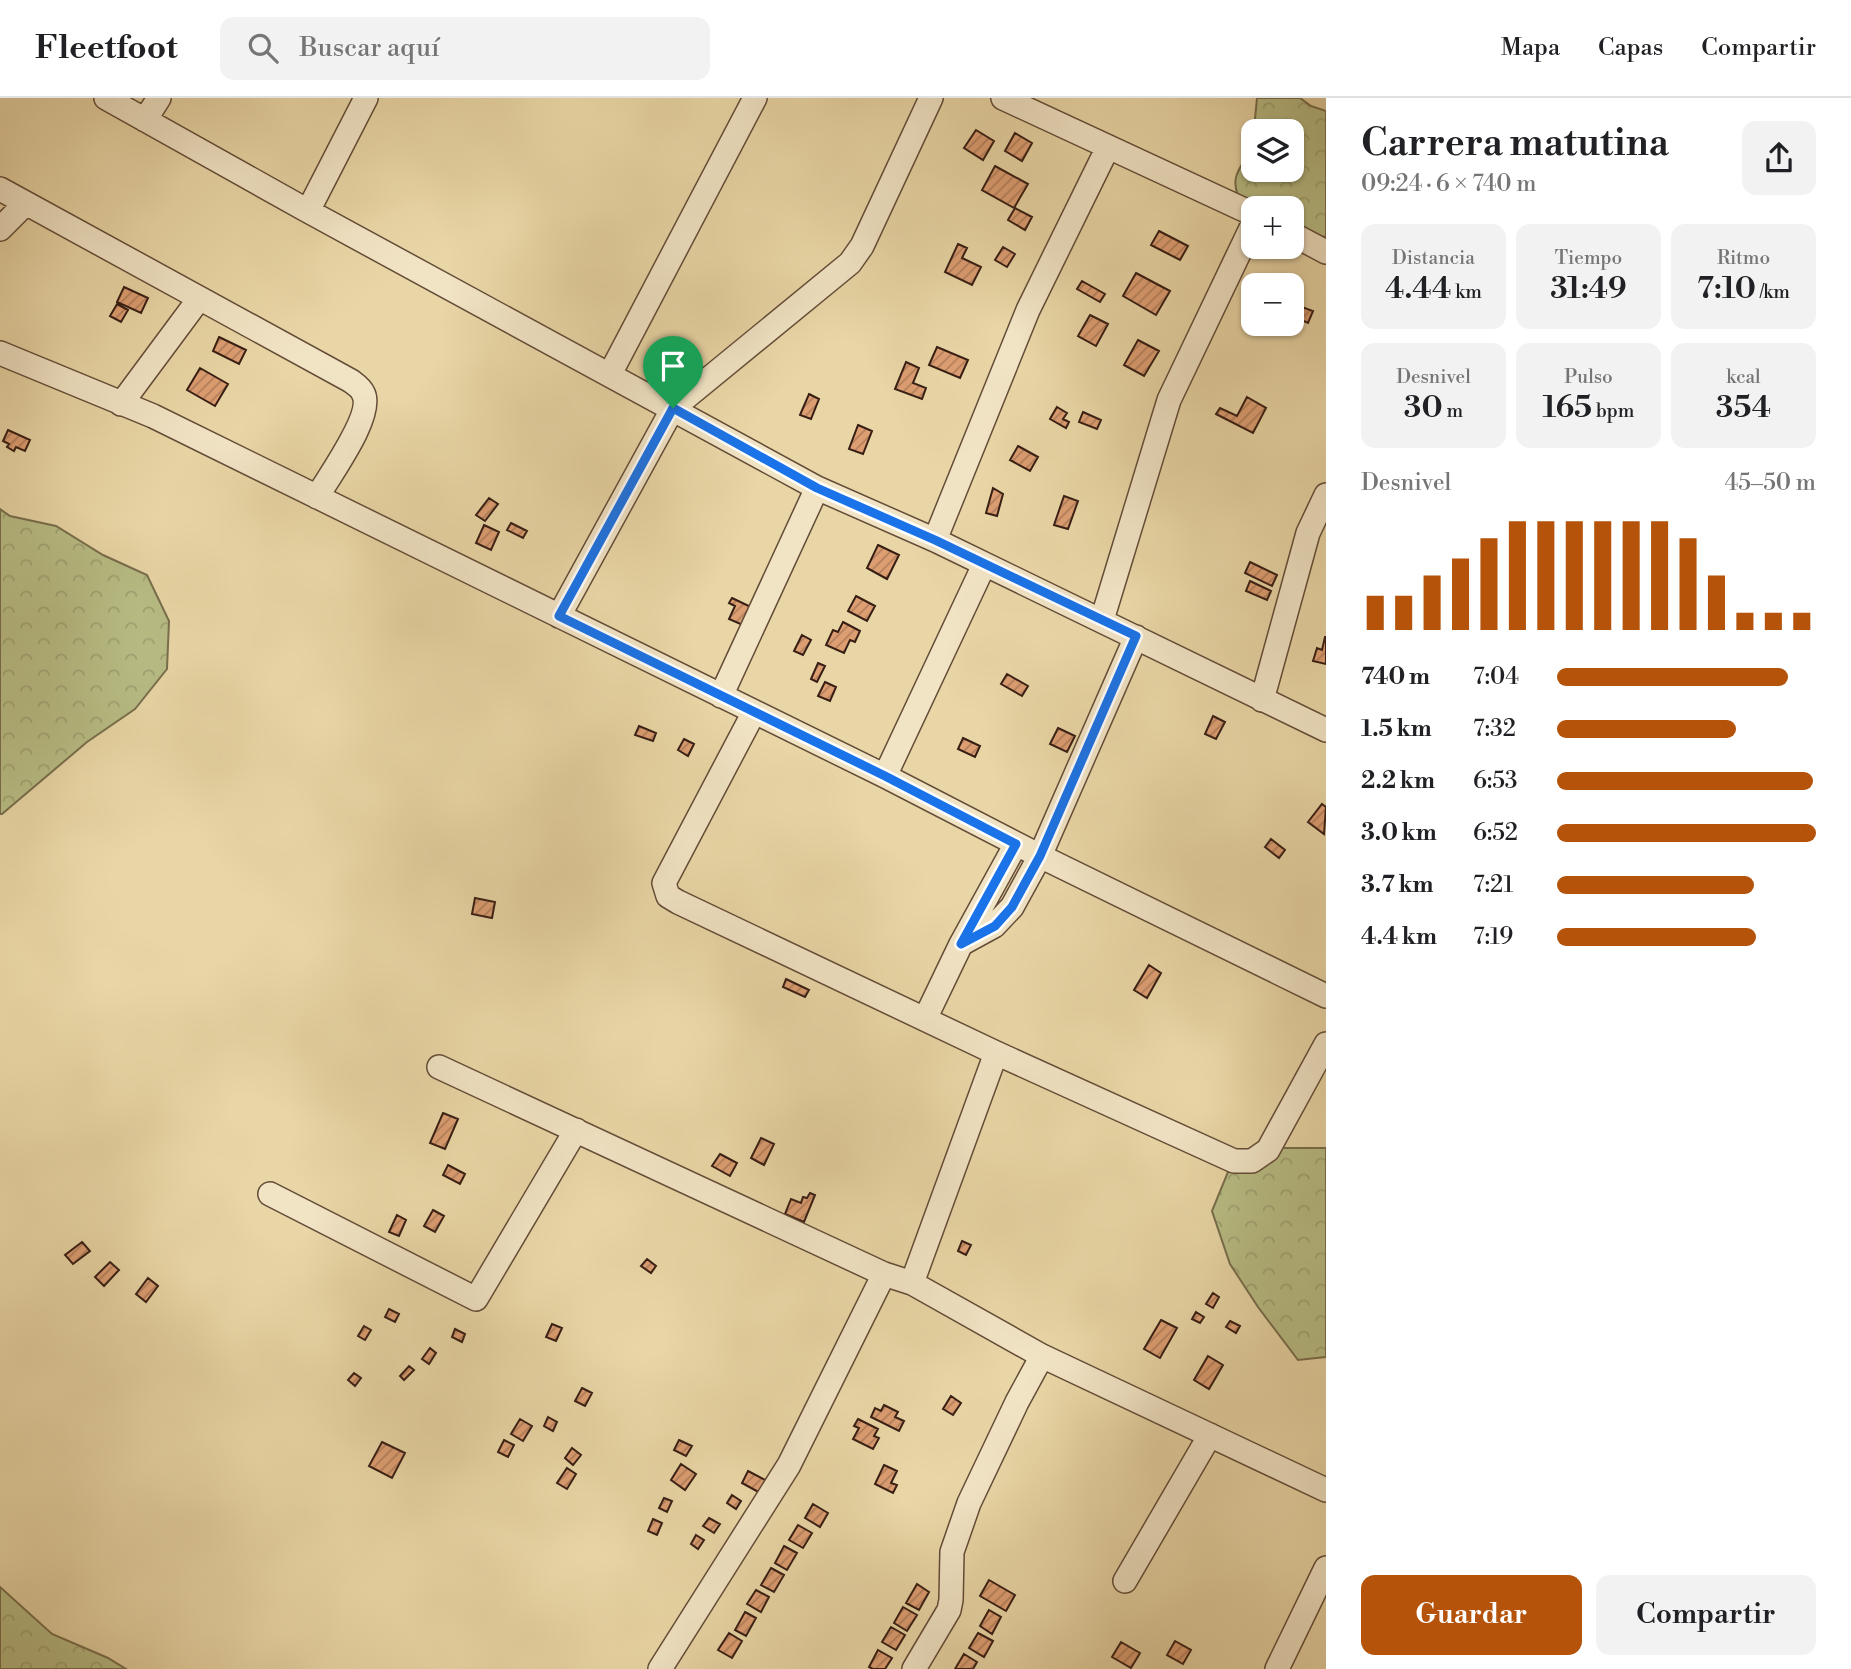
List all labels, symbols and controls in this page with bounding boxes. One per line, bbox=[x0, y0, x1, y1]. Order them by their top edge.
search box bbox=[220, 17, 710, 80]
text: Fleetfoot bbox=[35, 28, 178, 69]
icon: search bbox=[244, 29, 282, 67]
text: Buscar aquí bbox=[300, 32, 440, 64]
text: Mapa bbox=[1501, 33, 1560, 63]
text: Capas bbox=[1598, 33, 1663, 63]
text: Compartir bbox=[1701, 33, 1816, 63]
map controls bbox=[1241, 119, 1304, 336]
button: layers bbox=[1241, 119, 1304, 182]
text: Carrera matutina bbox=[1361, 120, 1669, 167]
button: share bbox=[1742, 121, 1816, 195]
text: 09:24 · 6 × 740 m bbox=[1361, 170, 1537, 198]
button: + bbox=[1241, 196, 1304, 259]
text: Distancia bbox=[1392, 246, 1475, 270]
text: Tiempo bbox=[1555, 246, 1622, 270]
text: Ritmo bbox=[1717, 246, 1770, 270]
text: 4.44 bbox=[1385, 270, 1451, 308]
text: 31:49 bbox=[1550, 270, 1627, 308]
text: 7:10 bbox=[1697, 270, 1756, 308]
button: − bbox=[1241, 273, 1304, 336]
text: km bbox=[1451, 280, 1482, 304]
text: /km bbox=[1756, 280, 1790, 304]
pin bbox=[643, 336, 703, 408]
icon: arrive bbox=[654, 347, 692, 385]
text: Desnivel bbox=[1396, 365, 1471, 389]
text: Pulso bbox=[1564, 365, 1613, 389]
text: kcal bbox=[1726, 365, 1761, 389]
text: 30 bbox=[1404, 389, 1443, 427]
text: 165 bbox=[1543, 389, 1592, 427]
text: 354 bbox=[1716, 389, 1771, 427]
text: m bbox=[1443, 399, 1463, 423]
text: bpm bbox=[1592, 399, 1634, 423]
text: Desnivel bbox=[1361, 469, 1451, 497]
text: 45–50 m bbox=[1724, 469, 1816, 497]
text: 740 m bbox=[1361, 663, 1430, 691]
text: 7:04 bbox=[1473, 663, 1519, 691]
text: 1.5 km bbox=[1361, 715, 1432, 743]
text: 7:32 bbox=[1473, 715, 1516, 743]
text: 2.2 km bbox=[1361, 767, 1435, 795]
text: 6:53 bbox=[1473, 767, 1518, 795]
text: 3.0 km bbox=[1361, 819, 1437, 847]
text: 6:52 bbox=[1473, 819, 1518, 847]
text: 3.7 km bbox=[1361, 871, 1434, 899]
text: 7:21 bbox=[1473, 871, 1513, 899]
text: 4.4 km bbox=[1361, 923, 1437, 951]
text: 7:19 bbox=[1473, 923, 1513, 951]
button: Guardar bbox=[1361, 1575, 1582, 1655]
button: Compartir bbox=[1596, 1575, 1816, 1655]

